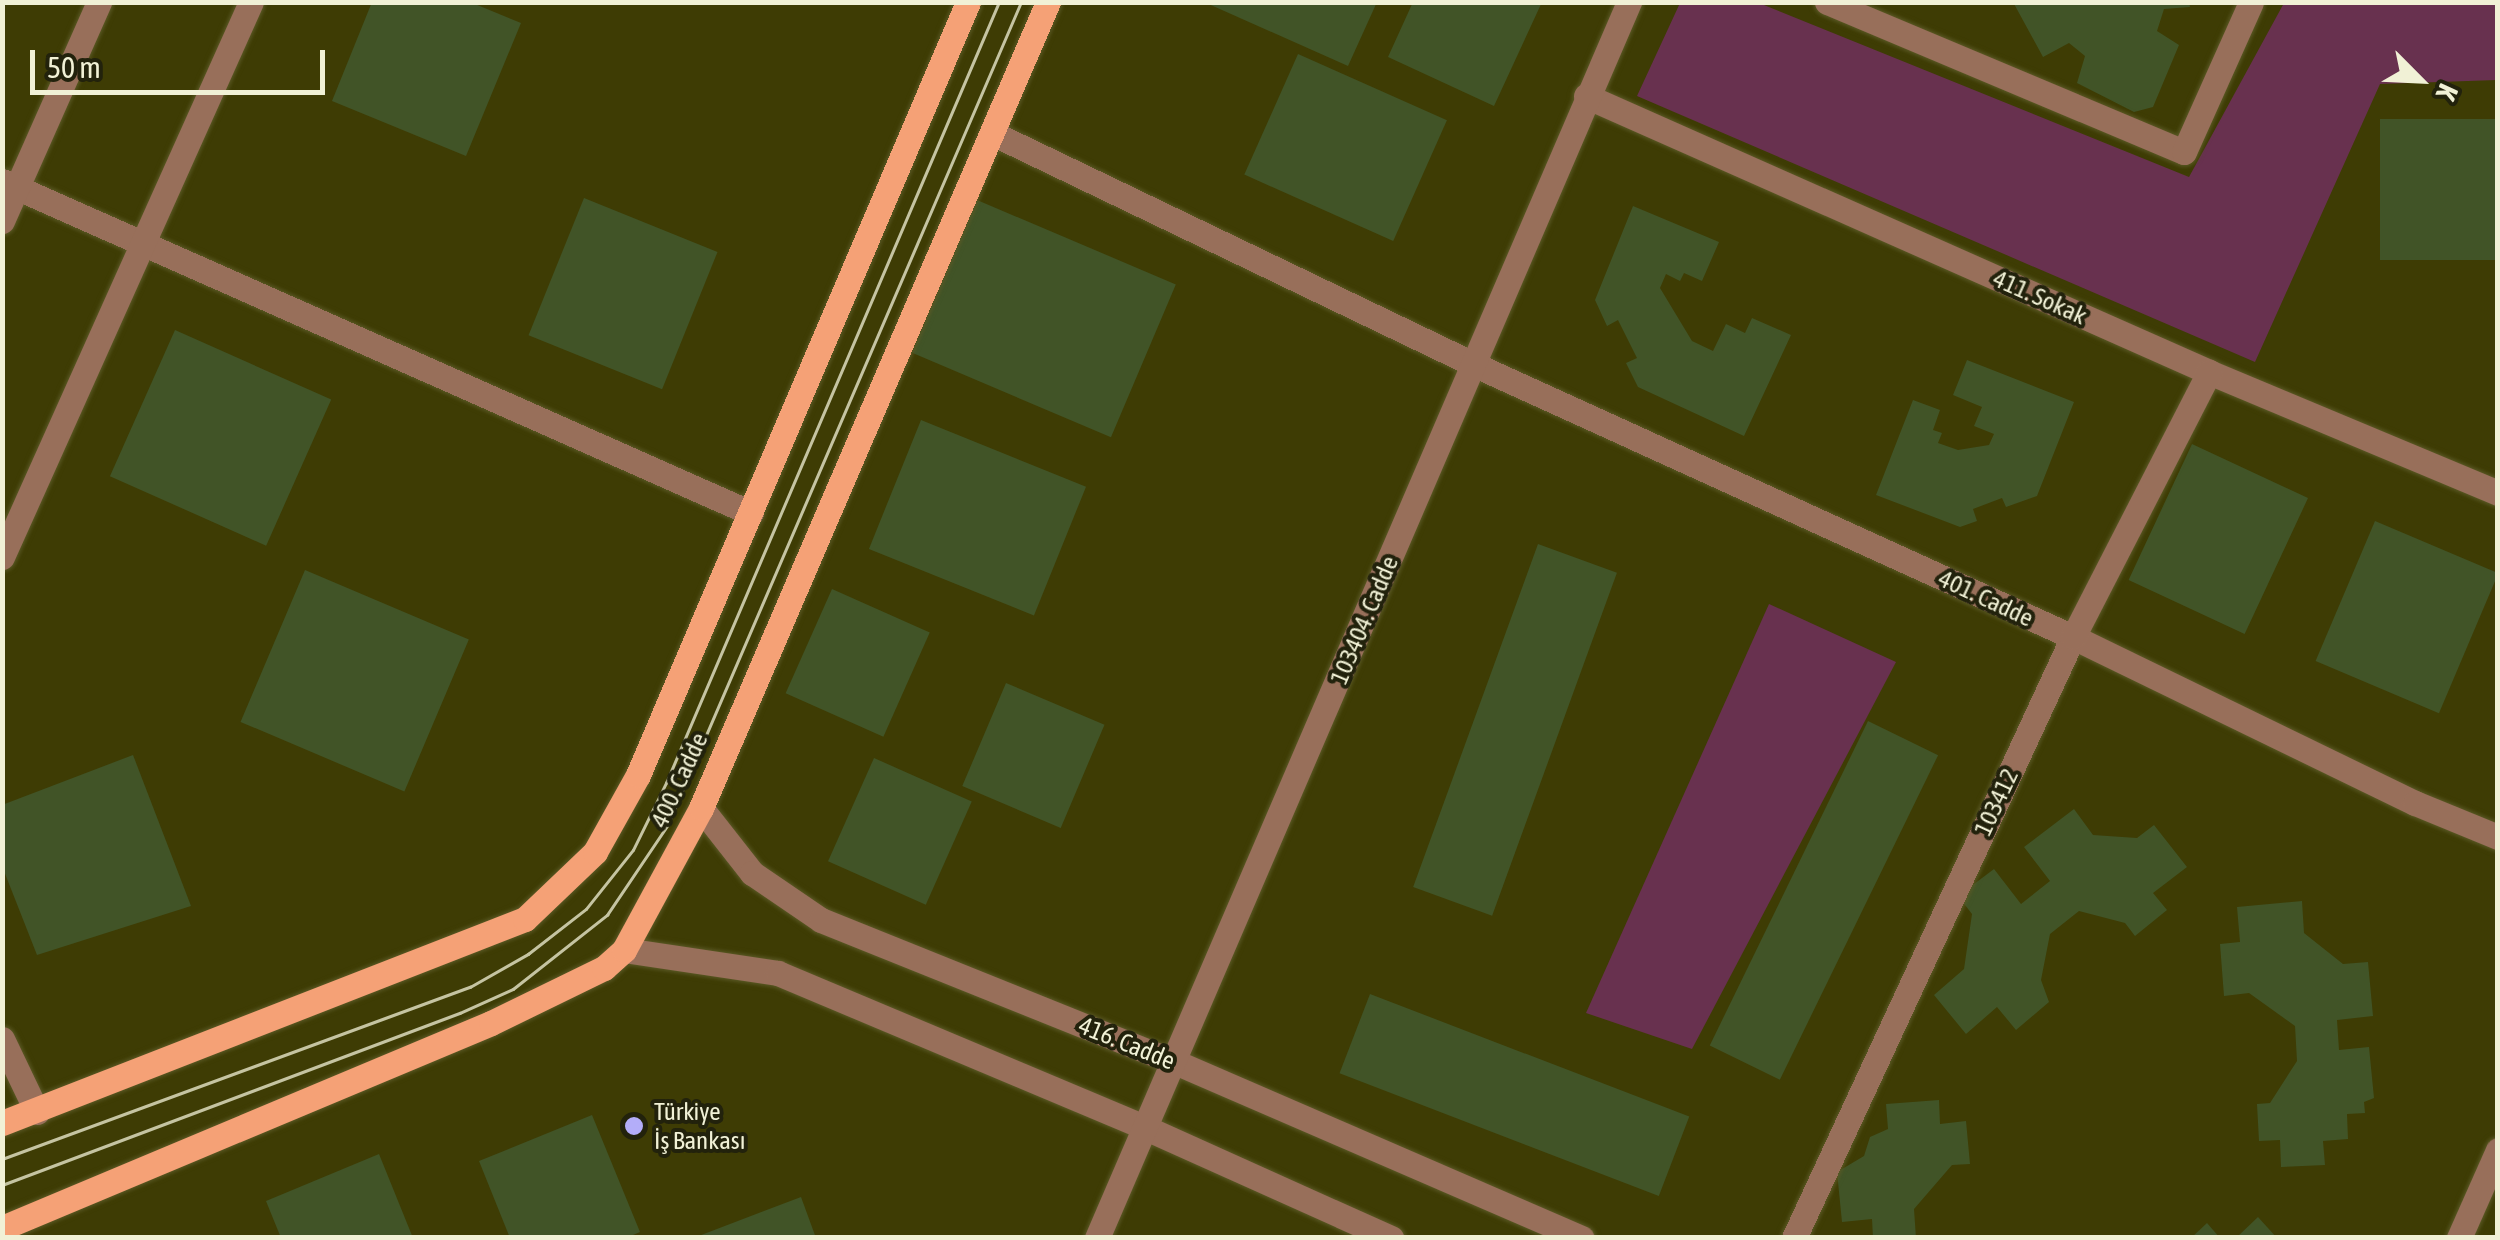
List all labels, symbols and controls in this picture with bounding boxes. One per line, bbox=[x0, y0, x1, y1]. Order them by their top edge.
scale bar bbox=[35, 30, 330, 92]
north arrow bbox=[2370, 30, 2470, 130]
text: 50 m bbox=[47, 50, 101, 84]
text: K bbox=[2430, 79, 2465, 105]
street label: 411. Sokak bbox=[1989, 263, 2091, 331]
street label: 103404. Cadde bbox=[1324, 551, 1404, 689]
street label: 401. Cadde bbox=[1934, 563, 2038, 633]
street label: 400. Cadde bbox=[644, 728, 714, 832]
street label: 103412 bbox=[1968, 764, 2024, 840]
street label: 416. Cadde bbox=[1075, 1010, 1179, 1076]
place label: Türkiye İş Bankası bbox=[654, 1097, 745, 1156]
marker: Türkiye İş Bankası bbox=[623, 1115, 645, 1137]

